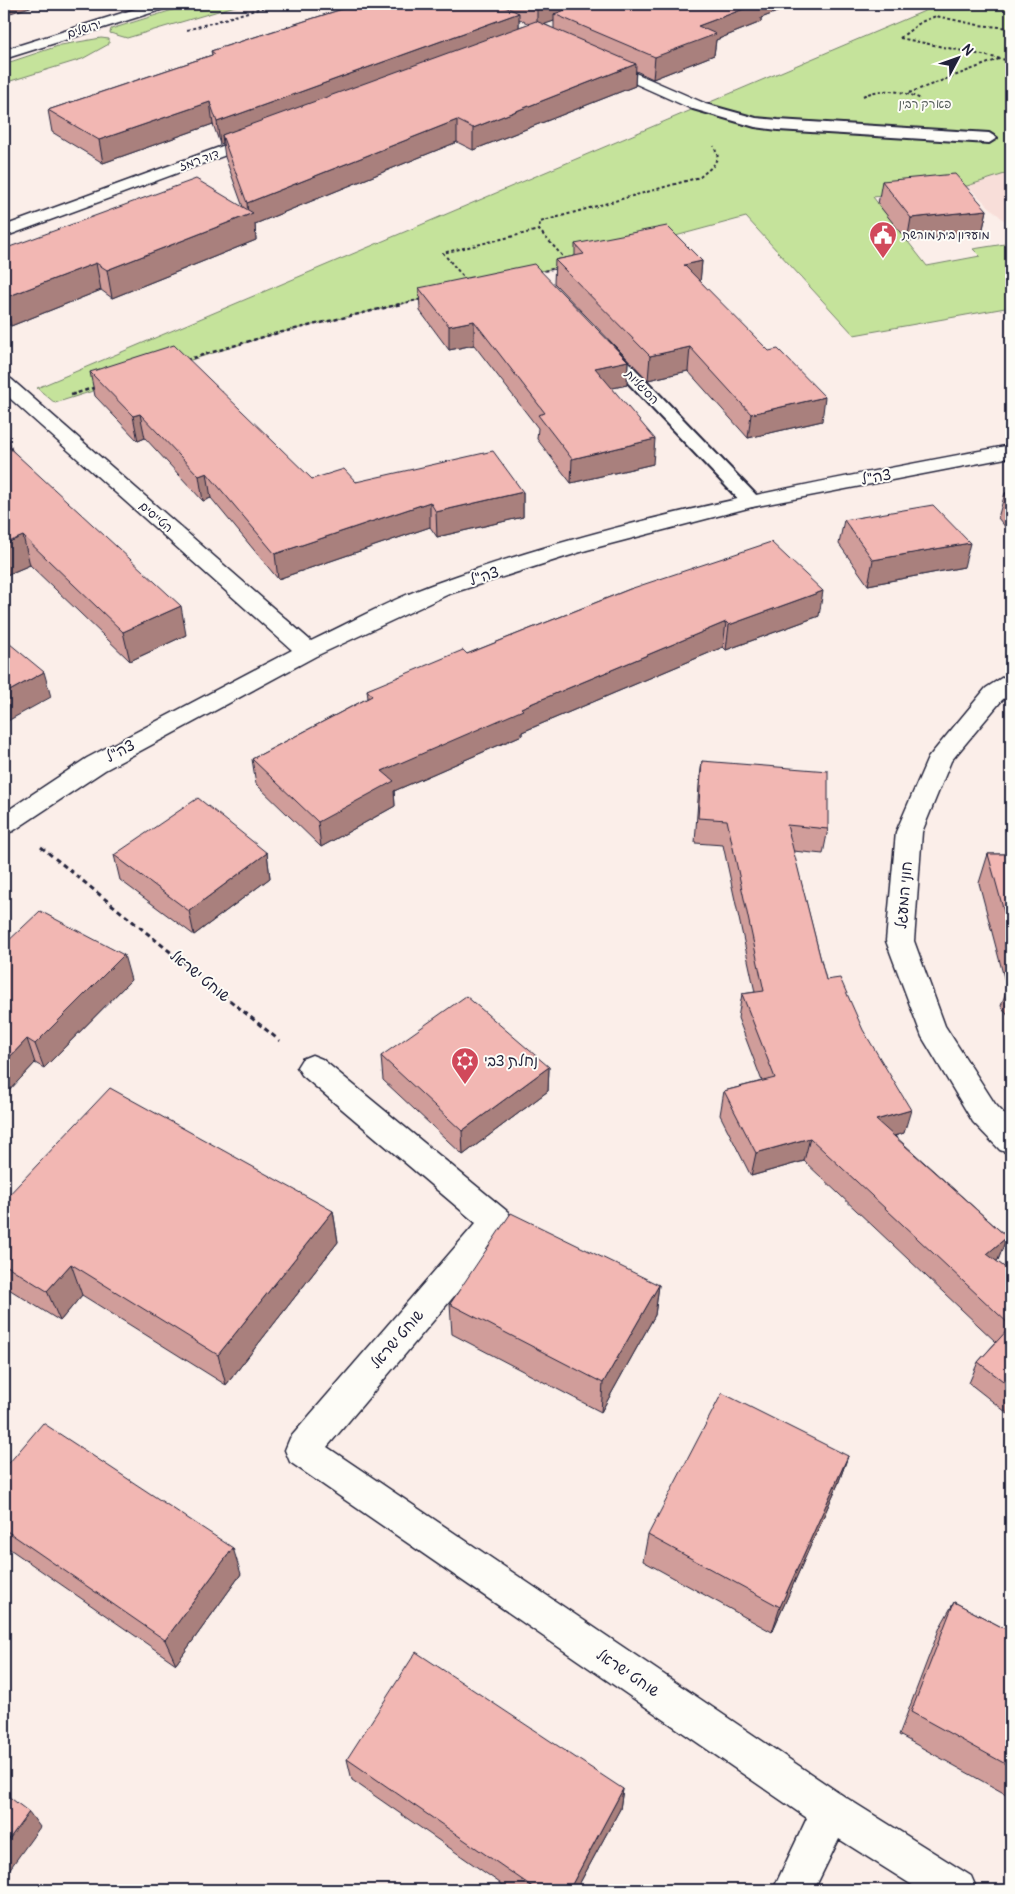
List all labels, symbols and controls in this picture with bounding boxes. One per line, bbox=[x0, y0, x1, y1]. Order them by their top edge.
street label: ירושלים bbox=[65, 17, 103, 42]
north arrow bbox=[932, 32, 982, 82]
text: N bbox=[958, 41, 977, 59]
park label: פארק רבין bbox=[899, 97, 951, 112]
street label: דוד רמז bbox=[177, 146, 221, 175]
public building icon: מועדון בית מורשת bbox=[868, 220, 898, 259]
place label: מועדון בית מורשת bbox=[901, 228, 990, 243]
street label: הסיגליות bbox=[621, 366, 662, 408]
street label: צה"ל bbox=[859, 465, 893, 490]
street label: הטייסים bbox=[136, 499, 175, 536]
street label: צה"ל bbox=[467, 563, 501, 590]
street label: צה"ל bbox=[102, 736, 138, 767]
street label: חוני המעגל bbox=[892, 860, 917, 930]
street label: שוחט ישראל bbox=[166, 946, 234, 1007]
synagogue icon: נחלת צבי bbox=[450, 1046, 480, 1085]
place label: נחלת צבי bbox=[484, 1052, 538, 1071]
street label: שוחט ישראל bbox=[367, 1306, 428, 1373]
street label: שוחט ישראל bbox=[593, 1645, 663, 1702]

